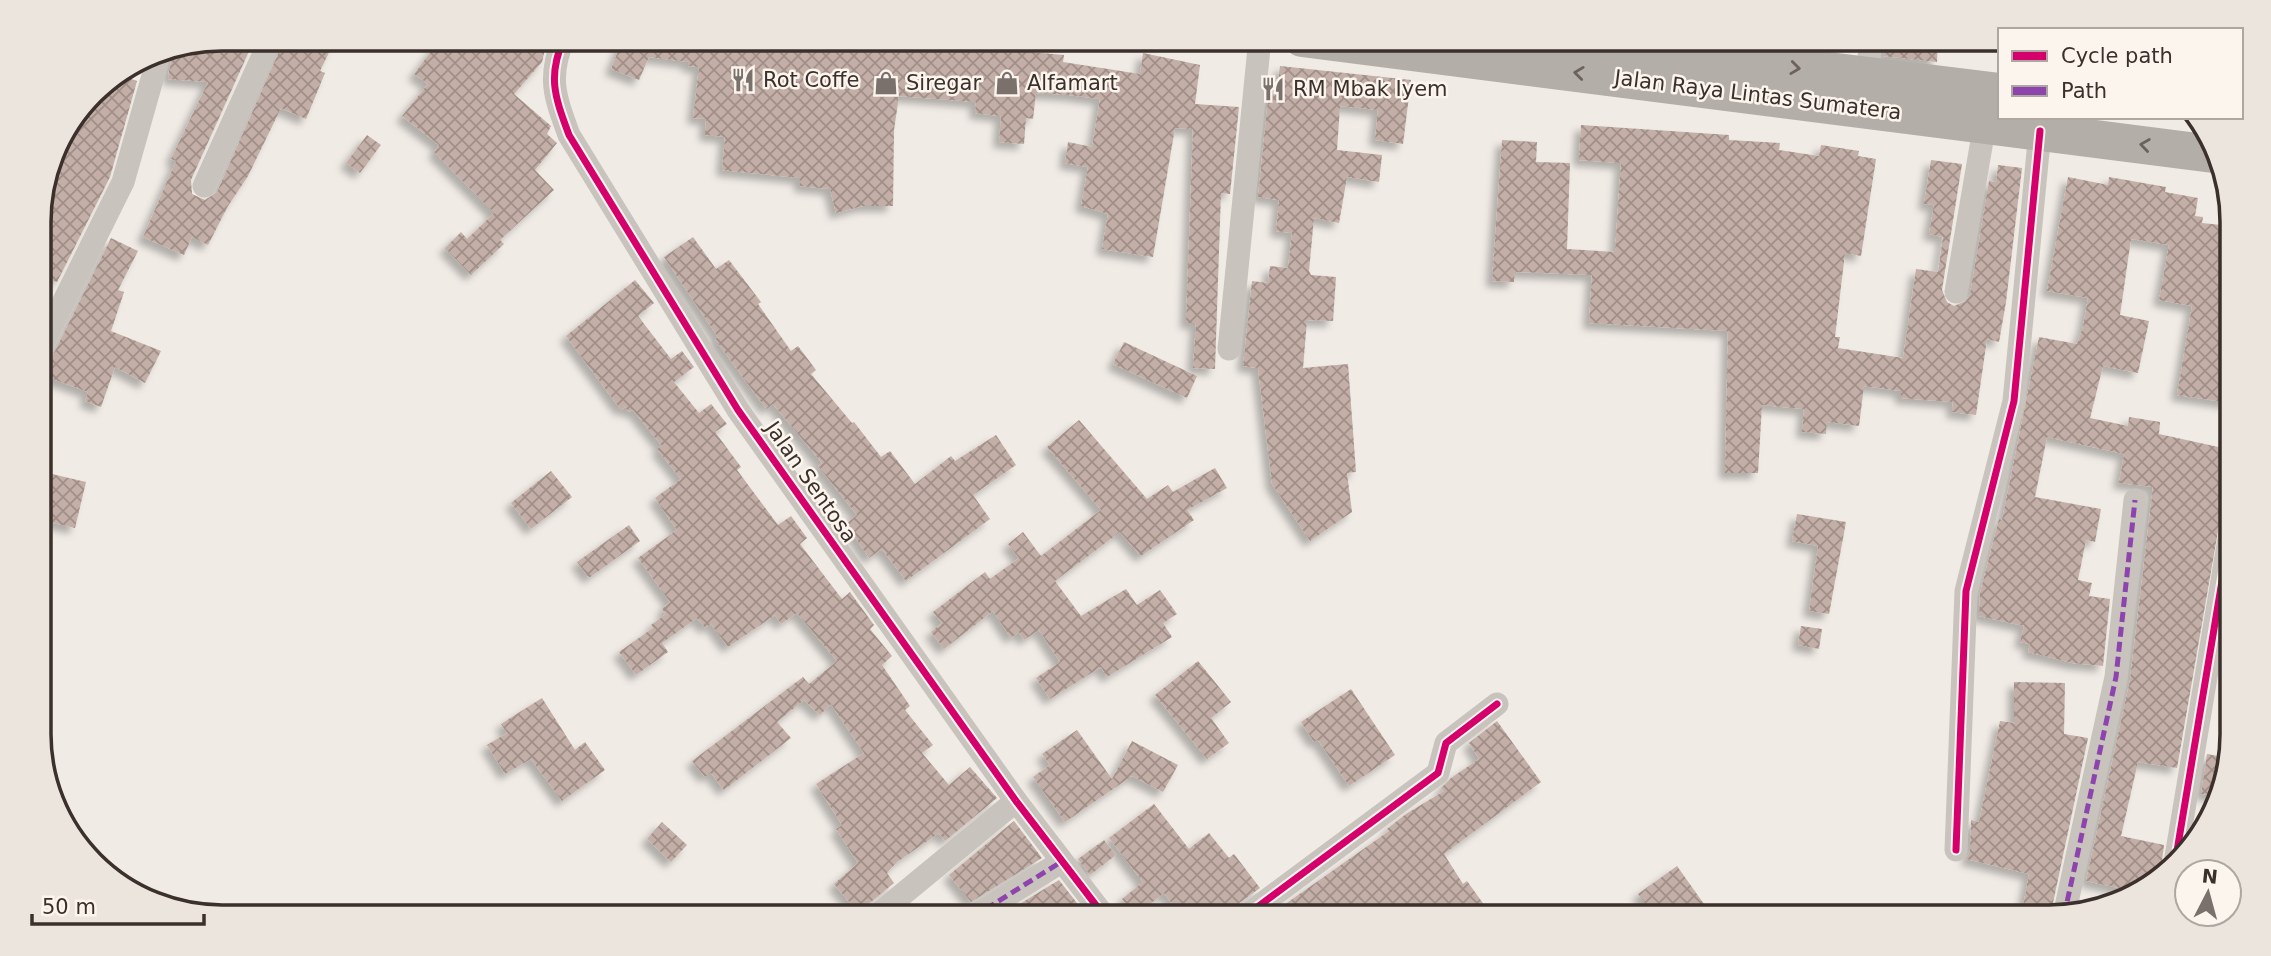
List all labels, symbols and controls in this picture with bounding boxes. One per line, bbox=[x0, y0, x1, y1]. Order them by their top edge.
legend bbox=[1998, 28, 2243, 119]
text: Cycle path bbox=[2061, 44, 2173, 68]
one-way arrow bbox=[1789, 61, 1801, 76]
one-way arrow bbox=[1573, 65, 1585, 80]
street label: Jalan Raya Lintas Sumatera bbox=[1611, 65, 1903, 125]
restaurant icon: Rot Coffe bbox=[729, 66, 757, 94]
place label: Rot Coffe bbox=[763, 68, 859, 92]
shop icon: Siregar bbox=[872, 69, 900, 97]
shop icon: Alfamart bbox=[993, 69, 1021, 97]
place label: Siregar bbox=[906, 71, 981, 95]
place label: Alfamart bbox=[1027, 71, 1118, 95]
restaurant icon: RM Mbak Iyem bbox=[1259, 75, 1287, 103]
place label: RM Mbak Iyem bbox=[1293, 77, 1448, 101]
text: Path bbox=[2061, 79, 2107, 103]
one-way arrow bbox=[2139, 138, 2151, 153]
street label: Jalan Sentosa bbox=[759, 415, 862, 547]
north arrow bbox=[2173, 858, 2243, 928]
text: N bbox=[2201, 864, 2219, 888]
scale bar bbox=[32, 883, 203, 927]
text: 50 m bbox=[42, 895, 96, 919]

